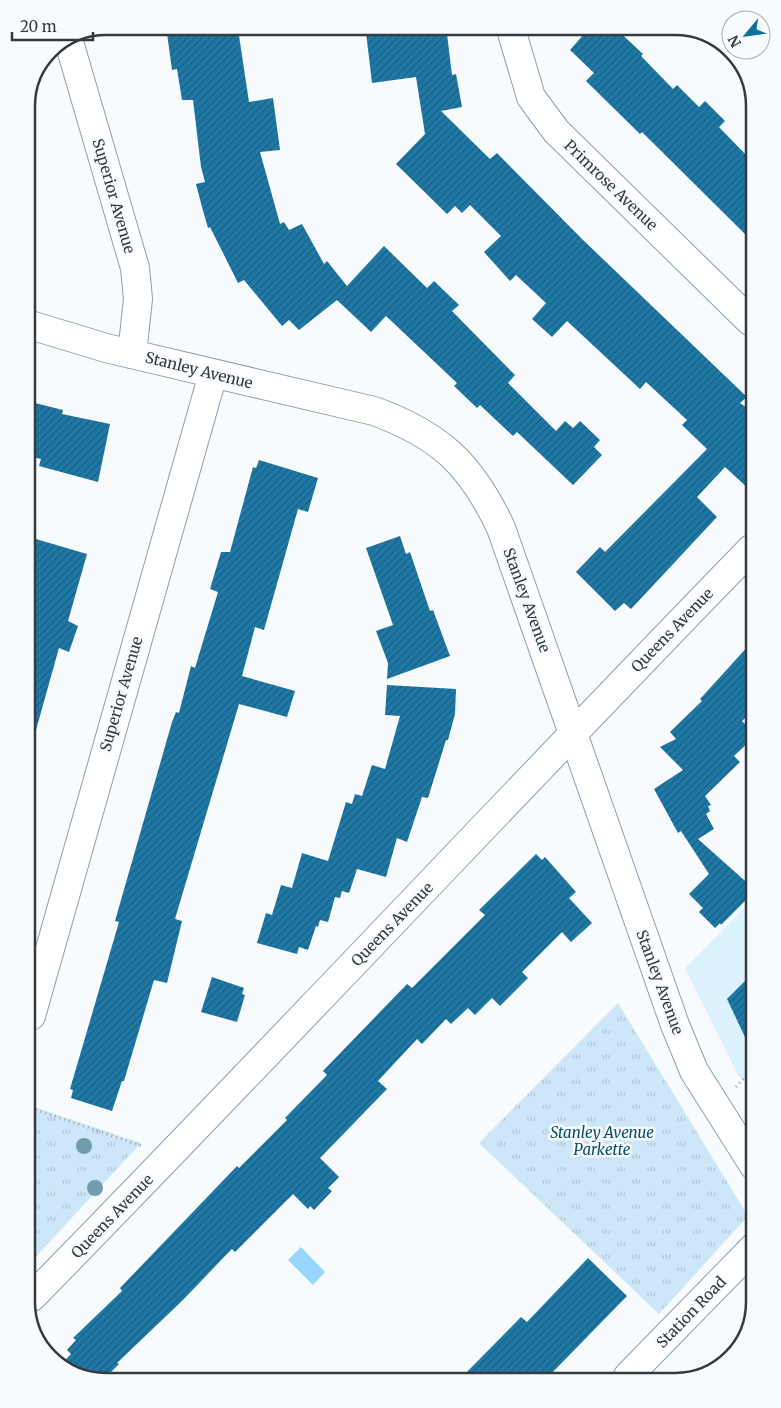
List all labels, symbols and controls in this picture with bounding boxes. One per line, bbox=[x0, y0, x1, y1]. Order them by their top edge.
scale bar bbox=[12, 10, 94, 42]
north arrow bbox=[721, 10, 771, 60]
text: 20 m bbox=[20, 17, 57, 36]
text: N bbox=[724, 32, 745, 51]
street label: Superior Avenue bbox=[89, 136, 140, 256]
street label: Primrose Avenue bbox=[560, 136, 662, 235]
street label: Stanley Avenue bbox=[143, 347, 255, 393]
street label: Stanley Avenue bbox=[499, 545, 555, 655]
street label: Queens Avenue bbox=[627, 584, 717, 676]
street label: Superior Avenue bbox=[96, 634, 147, 754]
street label: Queens Avenue bbox=[347, 878, 437, 970]
street label: Stanley Avenue bbox=[632, 927, 688, 1037]
park label: Stanley Avenue Parkette bbox=[550, 1123, 654, 1159]
street label: Queens Avenue bbox=[67, 1170, 157, 1262]
street label: Station Road bbox=[652, 1272, 730, 1352]

